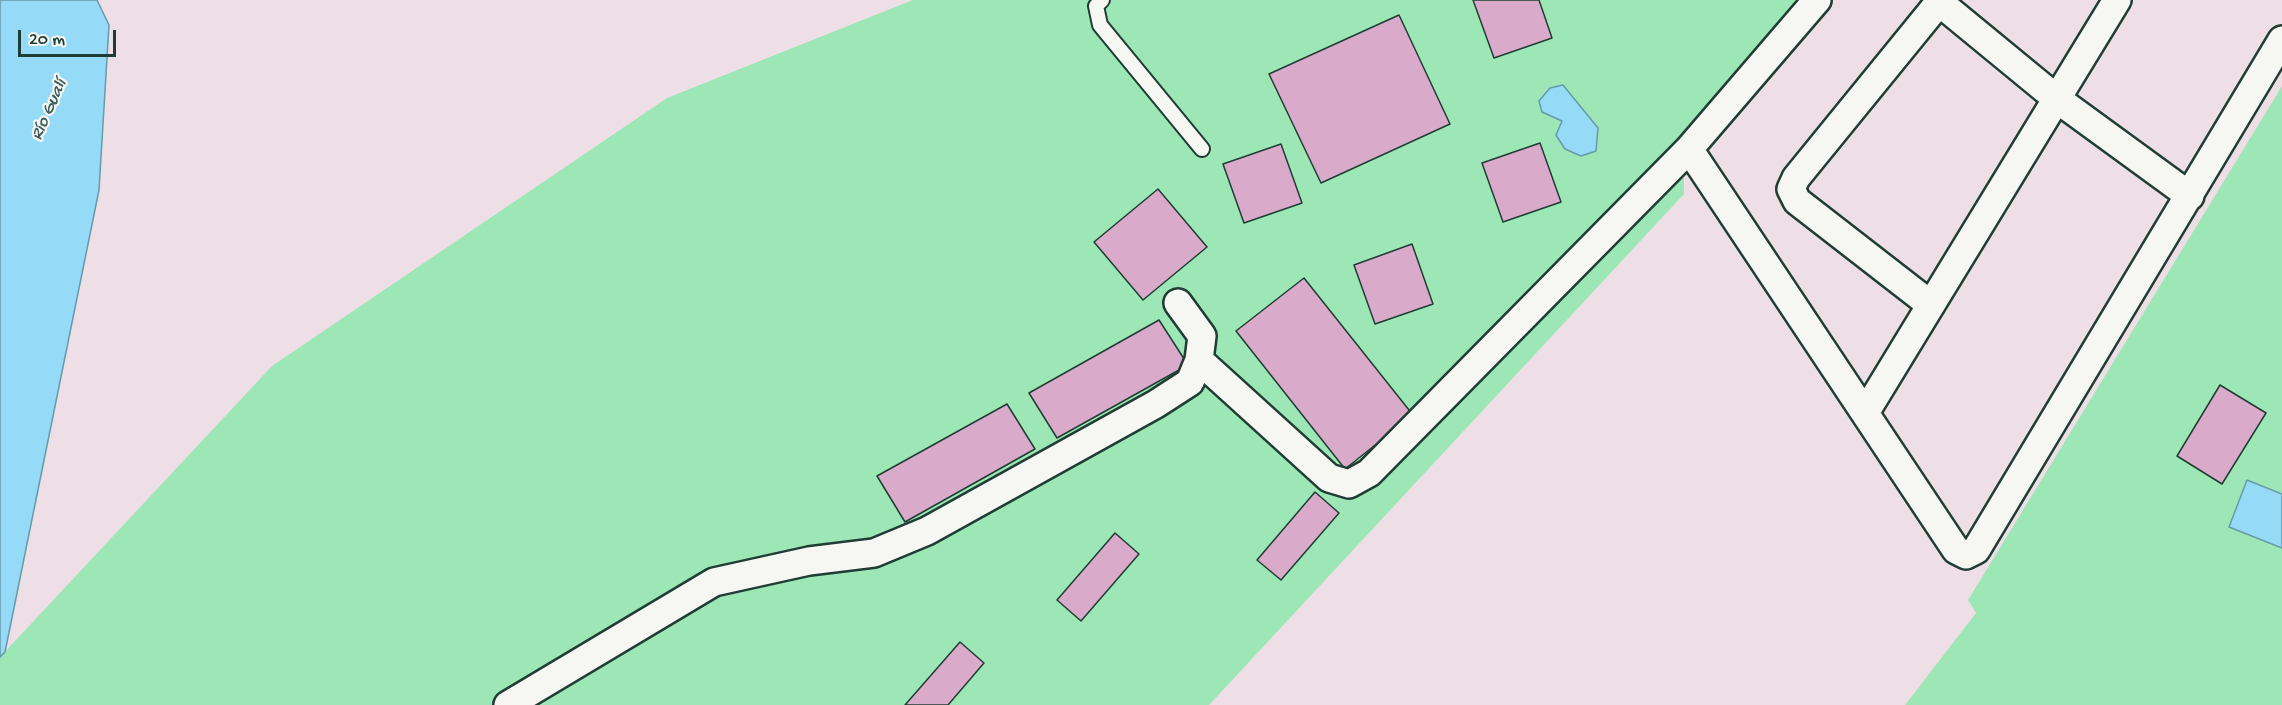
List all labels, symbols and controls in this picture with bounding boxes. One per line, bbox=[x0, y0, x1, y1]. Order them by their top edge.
scale bar bbox=[21, 18, 118, 56]
text: 20 m bbox=[29, 30, 65, 51]
water label: Río Gualí bbox=[27, 76, 73, 144]

